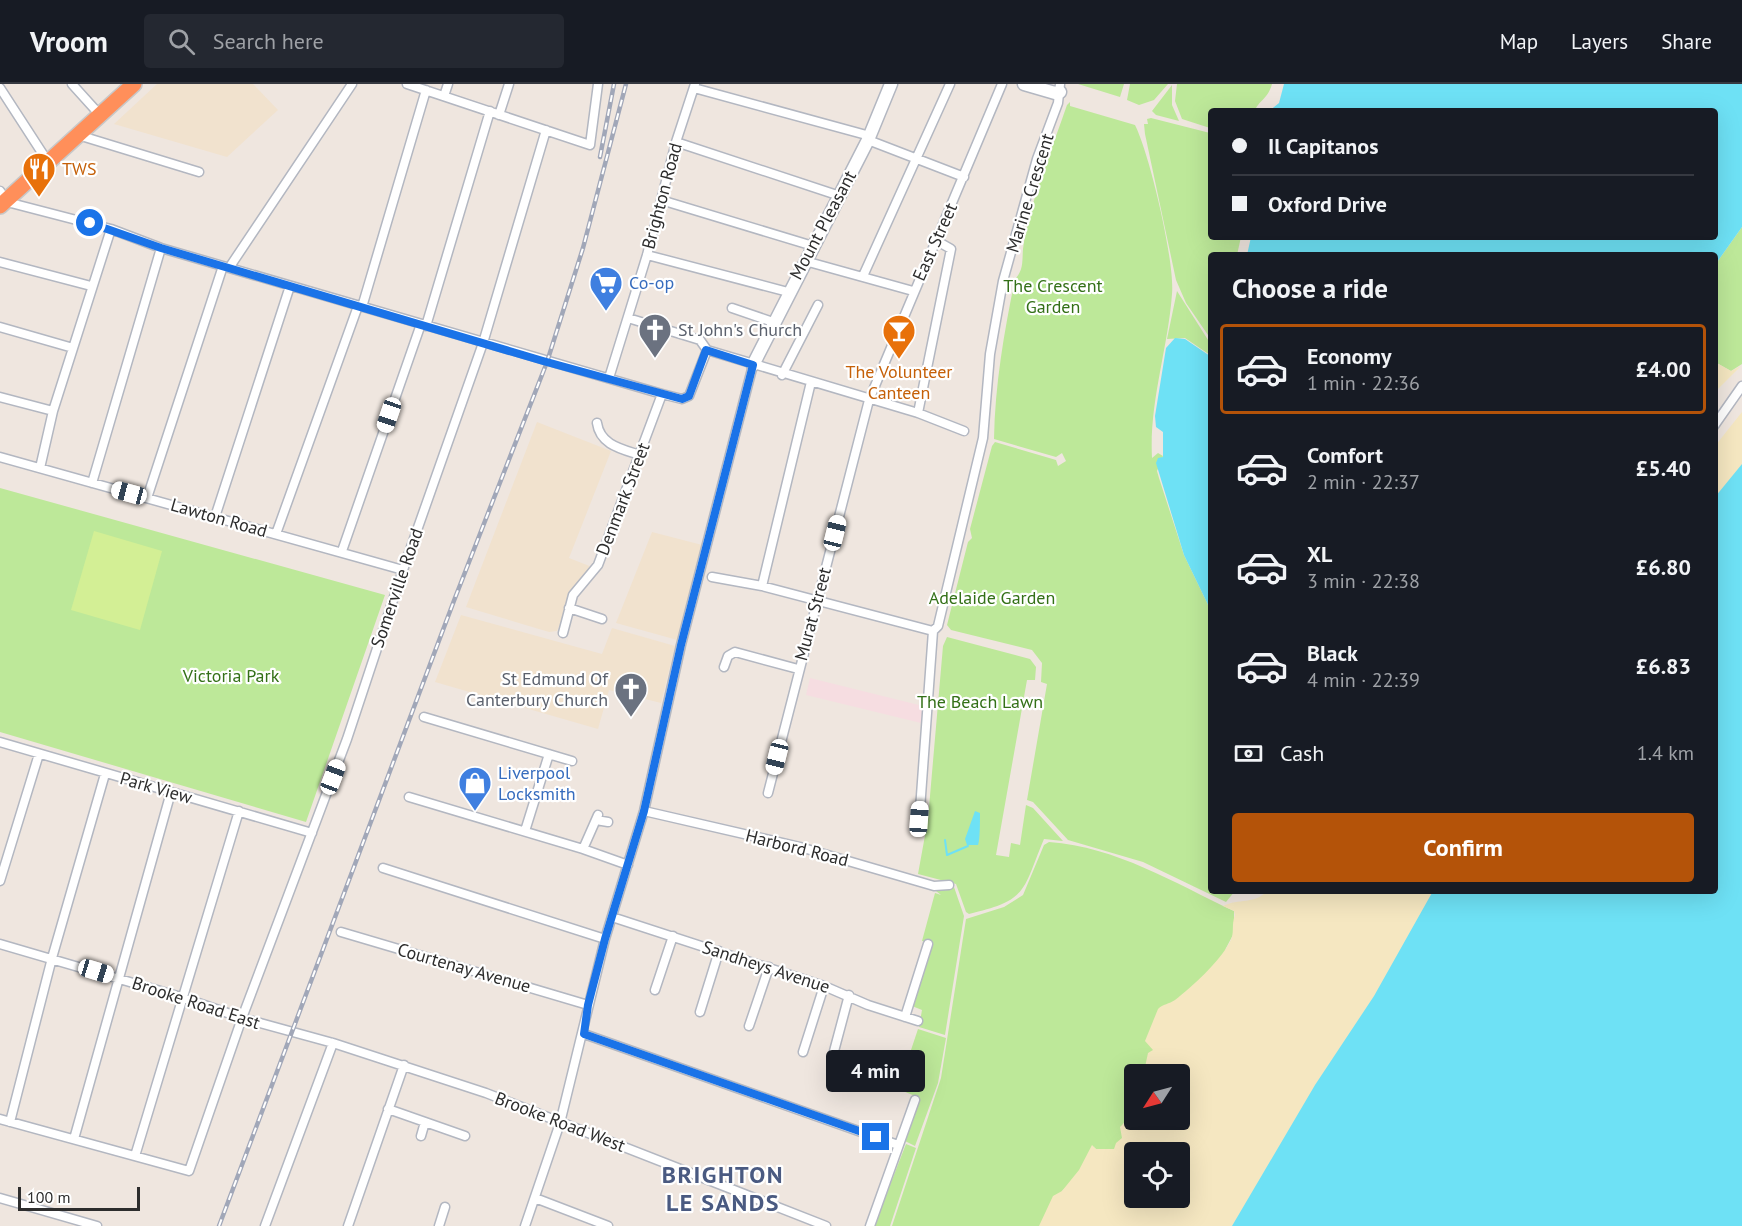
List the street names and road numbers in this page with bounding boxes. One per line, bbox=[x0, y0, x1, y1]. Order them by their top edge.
street label: Marine Crescent bbox=[1000, 130, 1059, 255]
street label: Brighton Road bbox=[636, 140, 687, 252]
street label: Mount Pleasant bbox=[784, 166, 861, 283]
street label: East Street bbox=[907, 199, 962, 284]
street label: Denmark Street bbox=[590, 439, 655, 559]
street label: Lawton Road bbox=[168, 493, 270, 542]
street label: Somerville Road bbox=[365, 525, 428, 651]
street label: Murat Street bbox=[789, 565, 836, 663]
street label: Park View bbox=[117, 766, 196, 809]
street label: Harbord Road bbox=[743, 824, 851, 871]
street label: Sandheys Avenue bbox=[699, 935, 833, 998]
street label: Courtenay Avenue bbox=[395, 937, 533, 998]
street label: Brooke Road East bbox=[129, 971, 263, 1034]
street label: Brooke Road West bbox=[492, 1086, 629, 1157]

